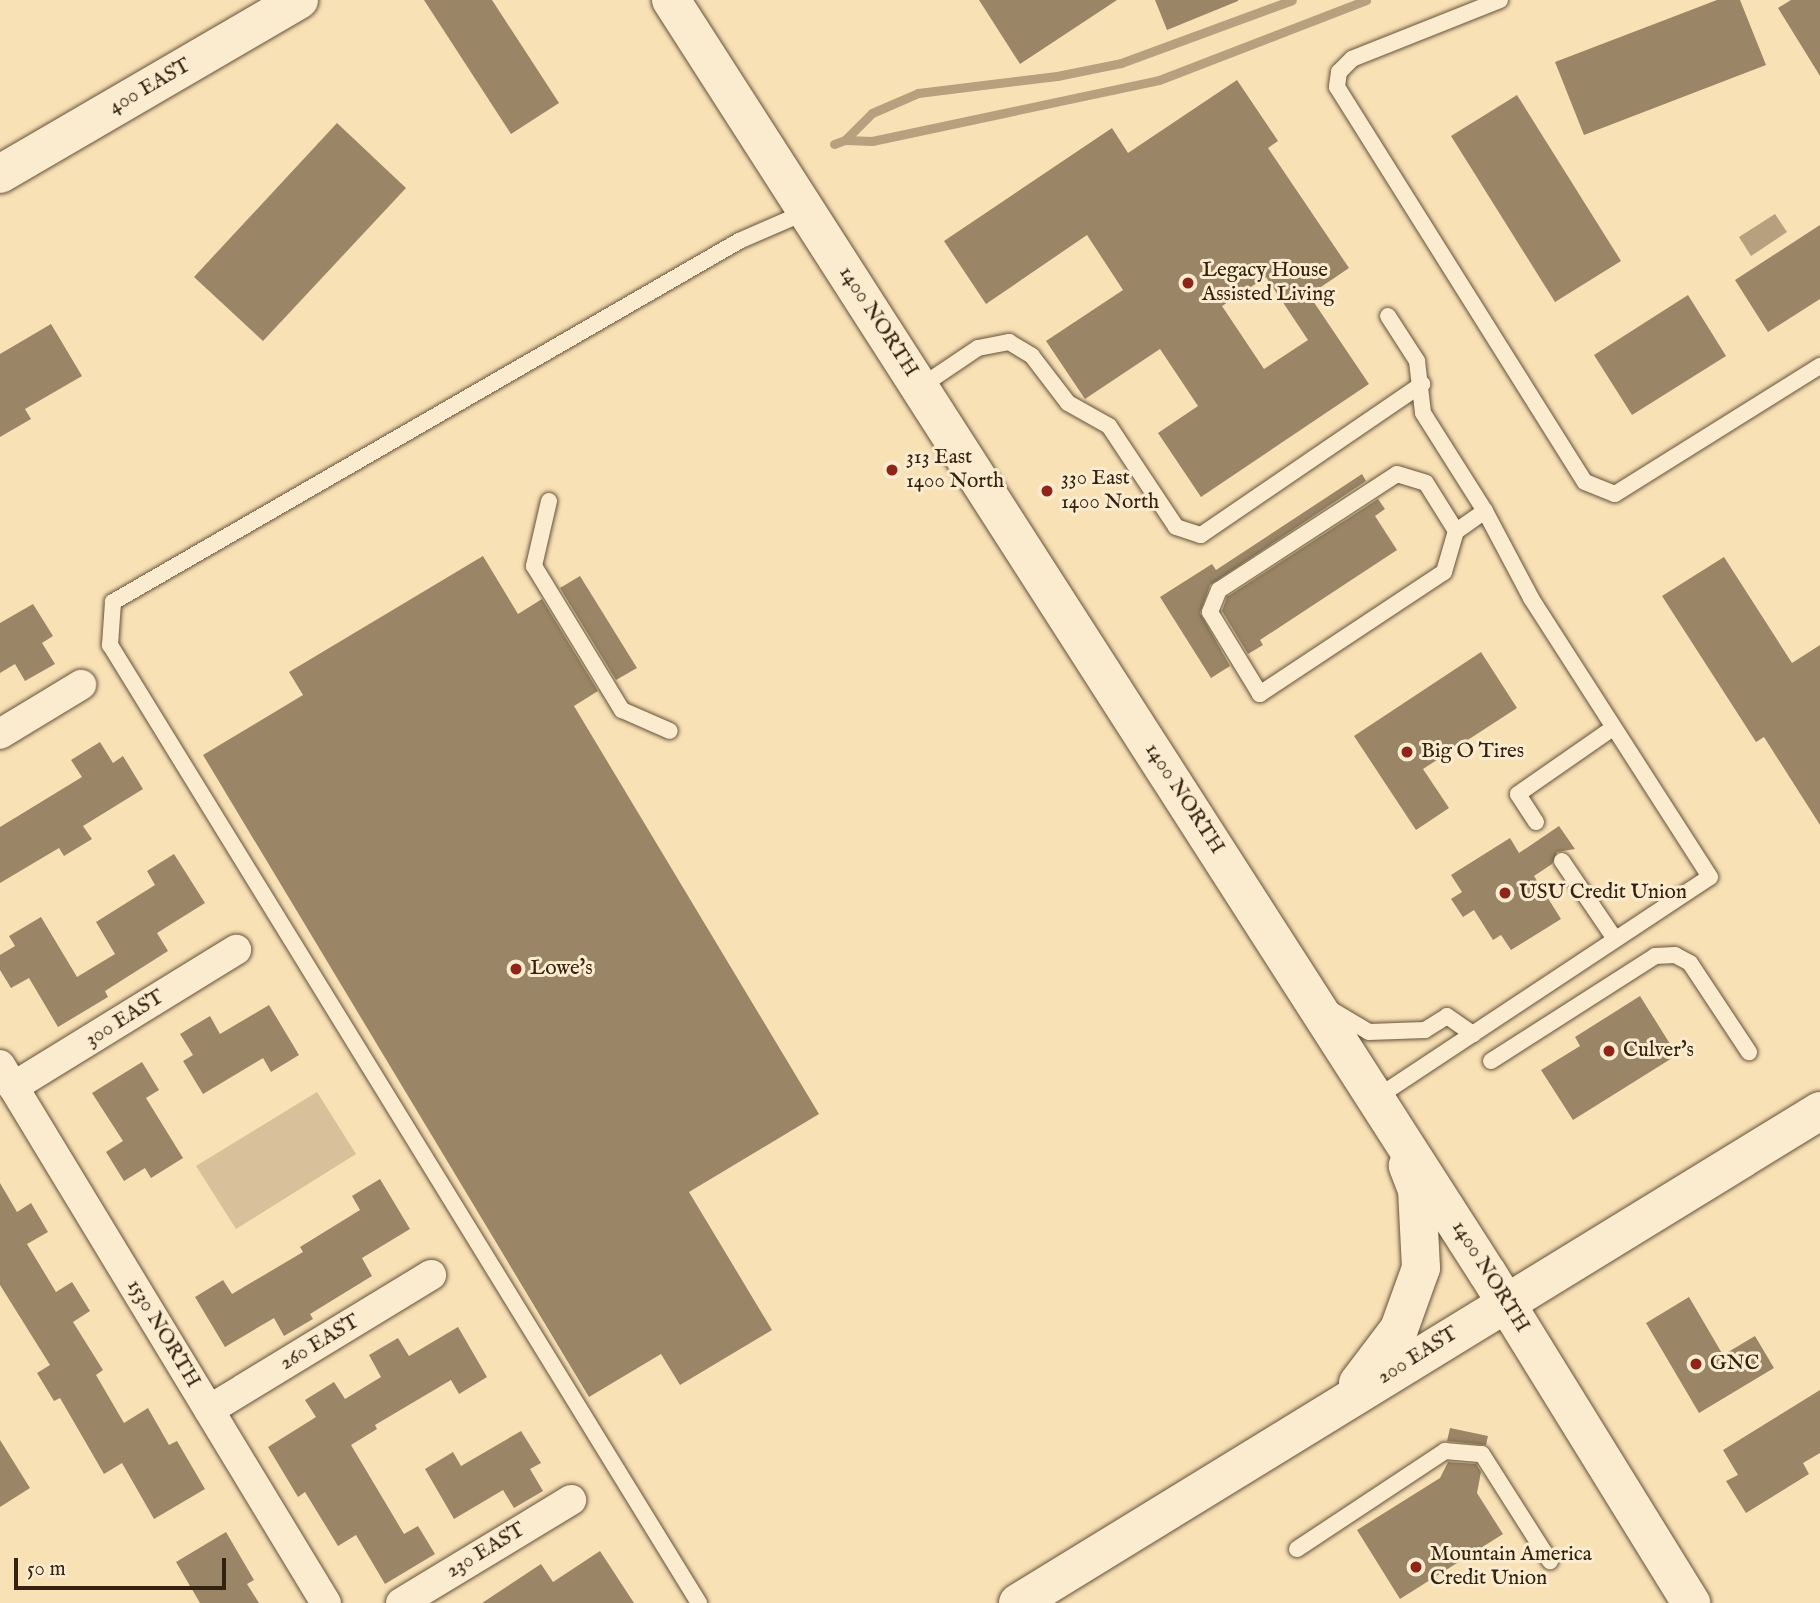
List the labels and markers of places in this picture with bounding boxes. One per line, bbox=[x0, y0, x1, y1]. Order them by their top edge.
place label: Legacy House Assisted Living bbox=[1202, 258, 1335, 308]
marker: Legacy House Assisted Living bbox=[1180, 275, 1196, 291]
place label: 313 East 1400 North bbox=[906, 445, 1004, 495]
marker: 313 East 1400 North bbox=[884, 462, 900, 478]
place label: 330 East 1400 North bbox=[1061, 466, 1159, 516]
marker: 330 East 1400 North bbox=[1039, 483, 1055, 499]
place label: Big O Tires bbox=[1421, 739, 1524, 765]
marker: Big O Tires bbox=[1399, 744, 1415, 760]
place label: USU Credit Union bbox=[1519, 880, 1687, 906]
marker: USU Credit Union bbox=[1497, 885, 1513, 901]
place label: Lowe's bbox=[530, 956, 593, 982]
marker: Lowe's bbox=[508, 961, 524, 977]
place label: Culver's bbox=[1623, 1038, 1694, 1064]
marker: Culver's bbox=[1601, 1043, 1617, 1059]
place label: GNC bbox=[1710, 1351, 1760, 1377]
marker: GNC bbox=[1688, 1356, 1704, 1372]
place label: Mountain America Credit Union bbox=[1430, 1542, 1592, 1592]
marker: Mountain America Credit Union bbox=[1408, 1559, 1424, 1575]

